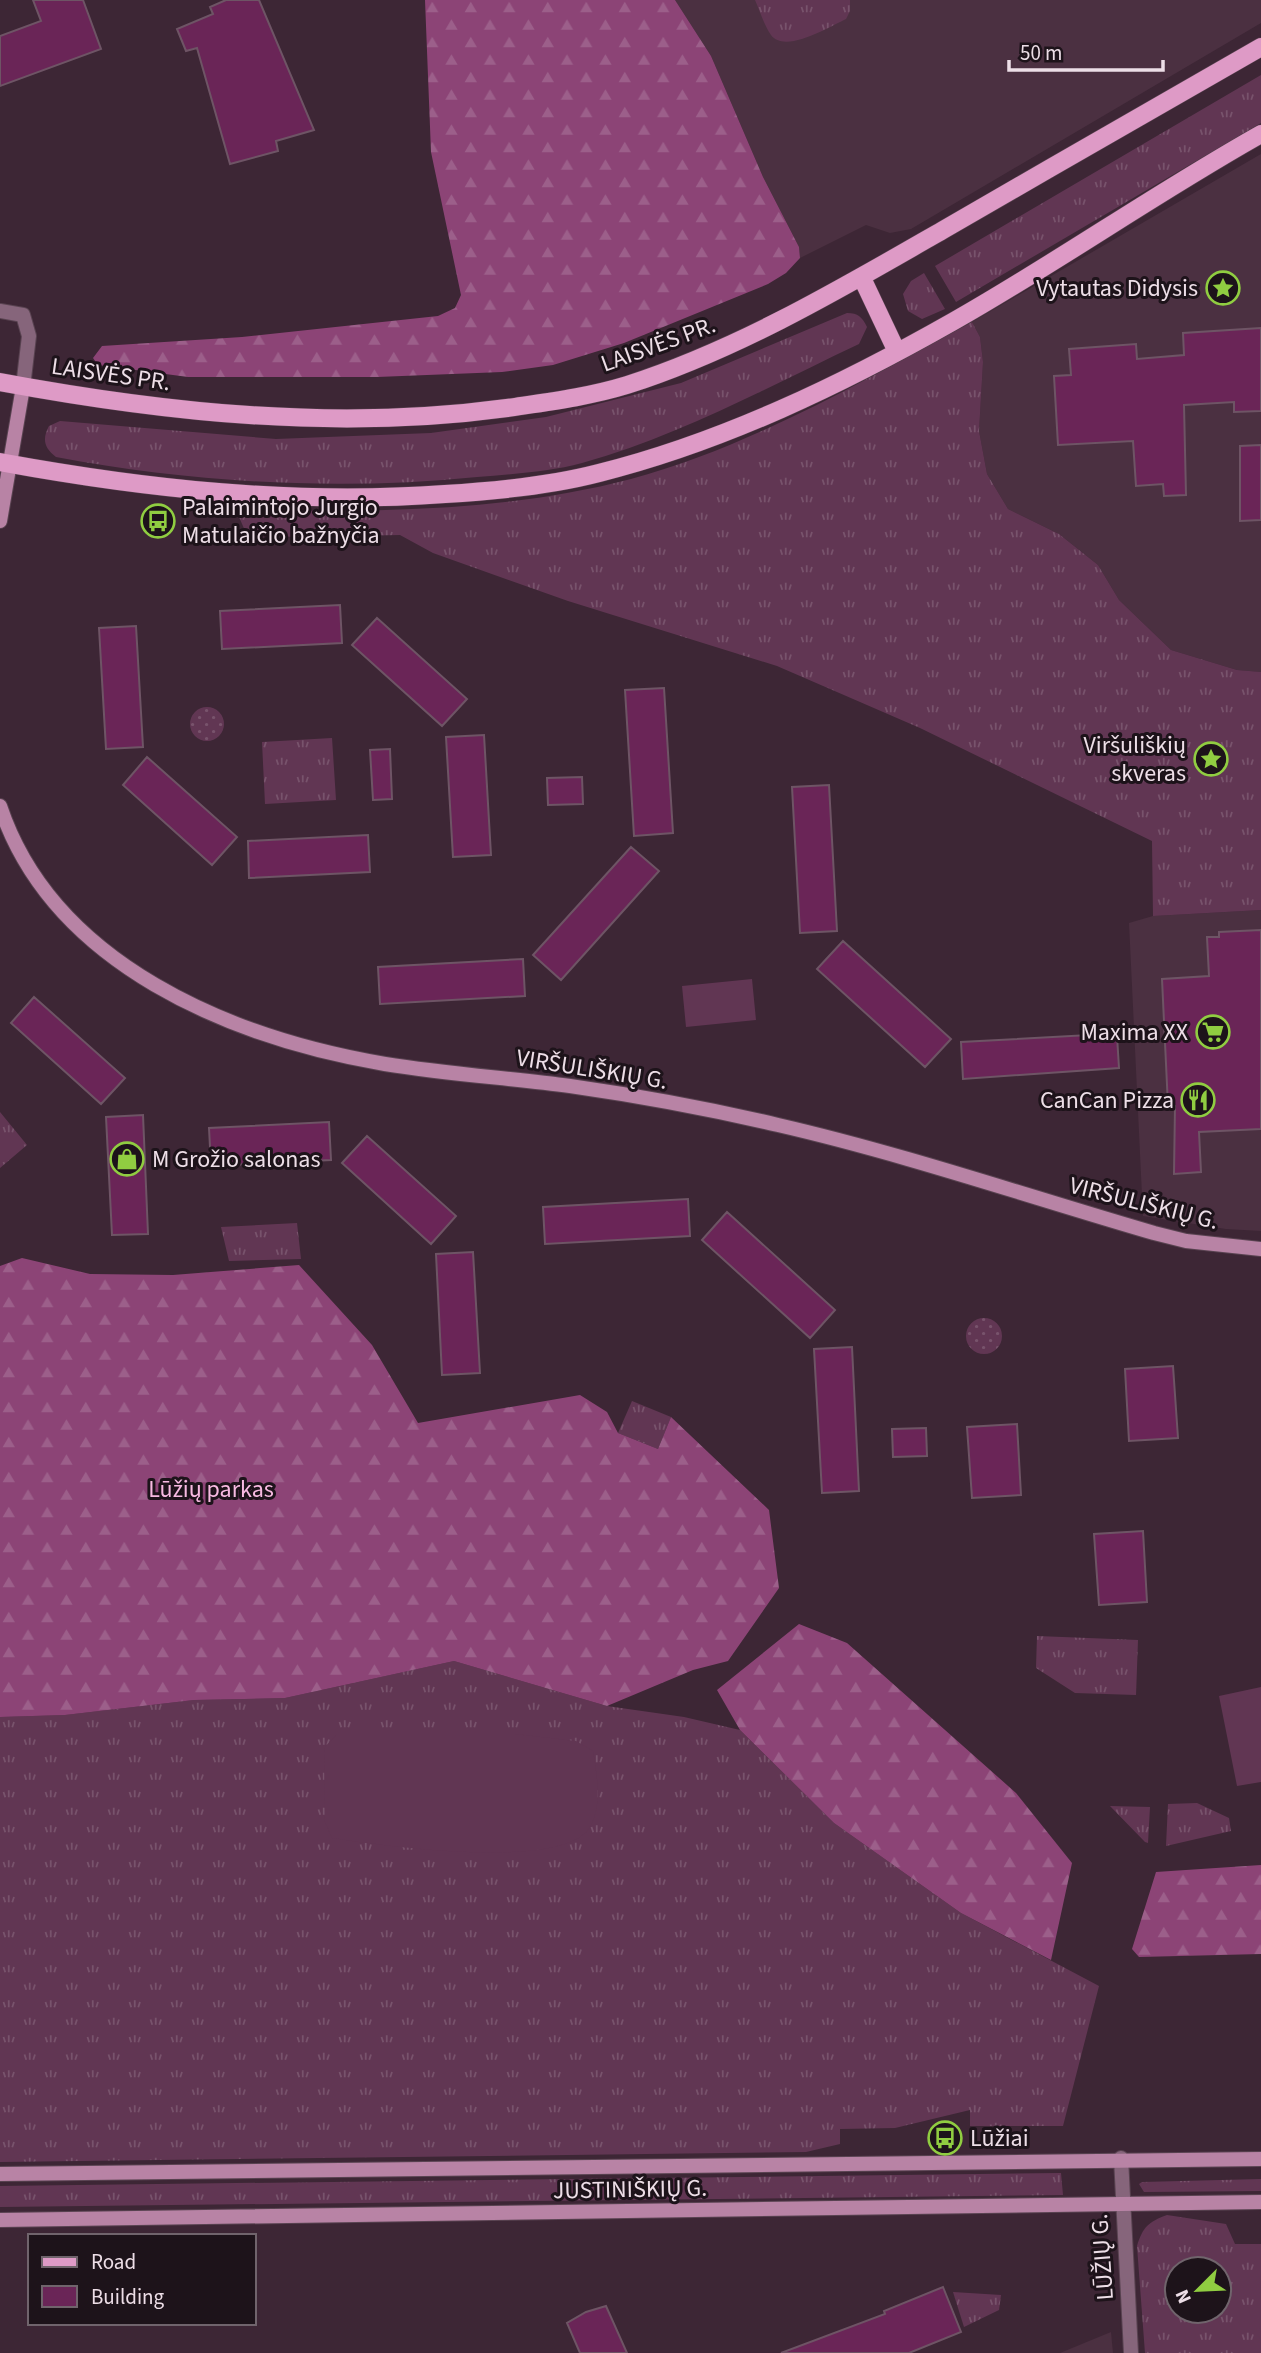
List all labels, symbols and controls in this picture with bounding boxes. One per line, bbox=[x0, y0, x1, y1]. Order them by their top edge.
scale bar bbox=[1009, 28, 1163, 72]
text: 50 m bbox=[1020, 38, 1062, 68]
place icon: Vytautas Didysis bbox=[1204, 269, 1242, 307]
place label: Vytautas Didysis bbox=[1036, 271, 1198, 306]
street label: LAISVĖS PR. bbox=[596, 308, 720, 381]
street label: LAISVĖS PR. bbox=[49, 349, 173, 400]
place label: Palaimintojo Jurgio Matulaičio bažnyčia bbox=[182, 490, 380, 553]
bus stop icon: Palaimintojo Jurgio Matulaičio bažnyčia bbox=[139, 502, 177, 540]
place label: Viršuliškių skveras bbox=[1083, 728, 1186, 791]
place icon: Viršuliškių skveras bbox=[1192, 740, 1230, 778]
supermarket icon: Maxima XX bbox=[1194, 1013, 1232, 1051]
place label: Maxima XX bbox=[1080, 1015, 1188, 1050]
street label: VIRŠULIŠKIŲ G. bbox=[514, 1040, 670, 1099]
restaurant icon: CanCan Pizza bbox=[1179, 1081, 1217, 1119]
place label: CanCan Pizza bbox=[1040, 1083, 1174, 1118]
shop icon: M Grožio salonas bbox=[108, 1140, 146, 1178]
place label: M Grožio salonas bbox=[152, 1142, 320, 1177]
street label: VIRŠULIŠKIŲ G. bbox=[1066, 1168, 1222, 1239]
park label: Lūžių parkas bbox=[148, 1472, 274, 1507]
bus stop icon: Lūžiai bbox=[926, 2119, 964, 2157]
place label: Lūžiai bbox=[970, 2121, 1029, 2156]
street label: JUSTINIŠKIŲ G. bbox=[553, 2171, 707, 2208]
street label: LŪŽIŲ G. bbox=[1082, 2212, 1123, 2301]
legend bbox=[28, 2234, 256, 2325]
text: Road bbox=[91, 2247, 136, 2277]
north arrow bbox=[1163, 2255, 1233, 2325]
text: Building bbox=[91, 2282, 165, 2312]
text: N bbox=[1169, 2285, 1199, 2308]

